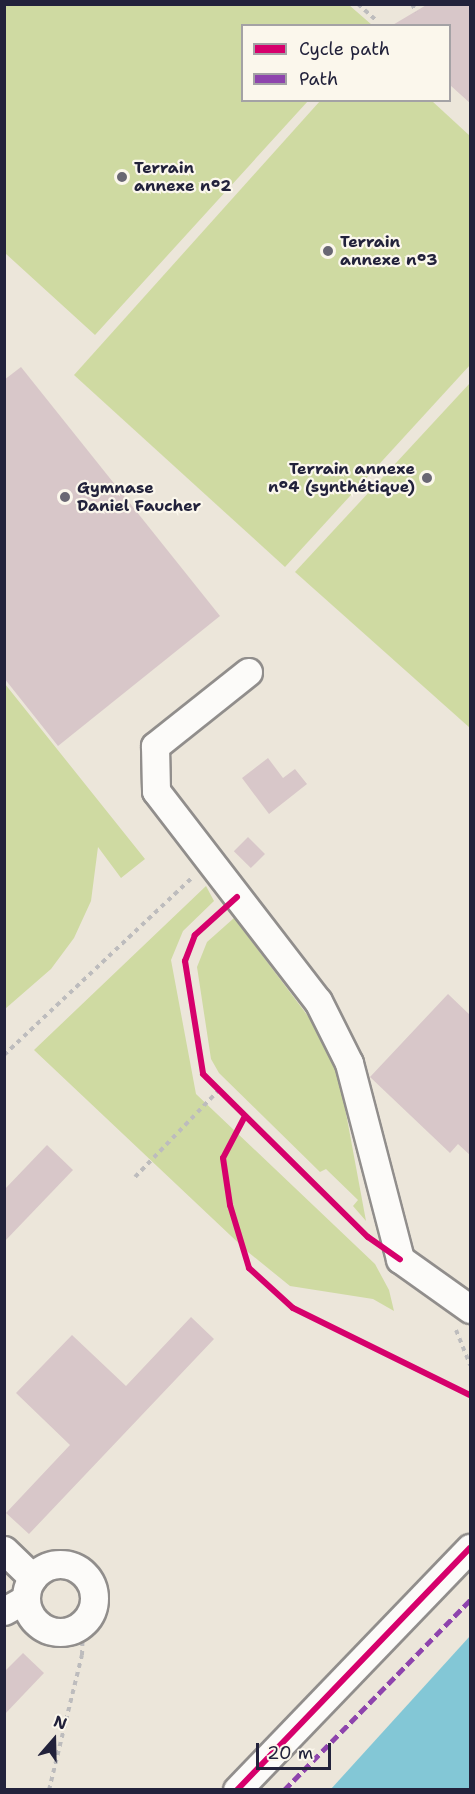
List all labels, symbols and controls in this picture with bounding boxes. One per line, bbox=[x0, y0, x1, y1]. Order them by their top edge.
legend bbox=[241, 24, 451, 102]
text: Cycle path bbox=[299, 37, 390, 61]
text: Path bbox=[299, 67, 338, 91]
place label: Terrain annexe n°2 bbox=[134, 158, 231, 196]
marker: Terrain annexe n°2 bbox=[115, 170, 129, 184]
place label: Terrain annexe n°3 bbox=[340, 232, 437, 270]
marker: Terrain annexe n°3 bbox=[321, 244, 335, 258]
place label: Terrain annexe n°4 (synthétique) bbox=[268, 459, 415, 497]
marker: Terrain annexe n°4 (synthétique) bbox=[420, 471, 434, 485]
place label: Gymnase Daniel Faucher bbox=[77, 478, 201, 516]
marker: Gymnase Daniel Faucher bbox=[58, 490, 72, 504]
north arrow bbox=[24, 1710, 84, 1770]
text: N bbox=[51, 1711, 70, 1735]
scale bar bbox=[259, 1731, 334, 1769]
text: 20 m bbox=[267, 1741, 313, 1765]

